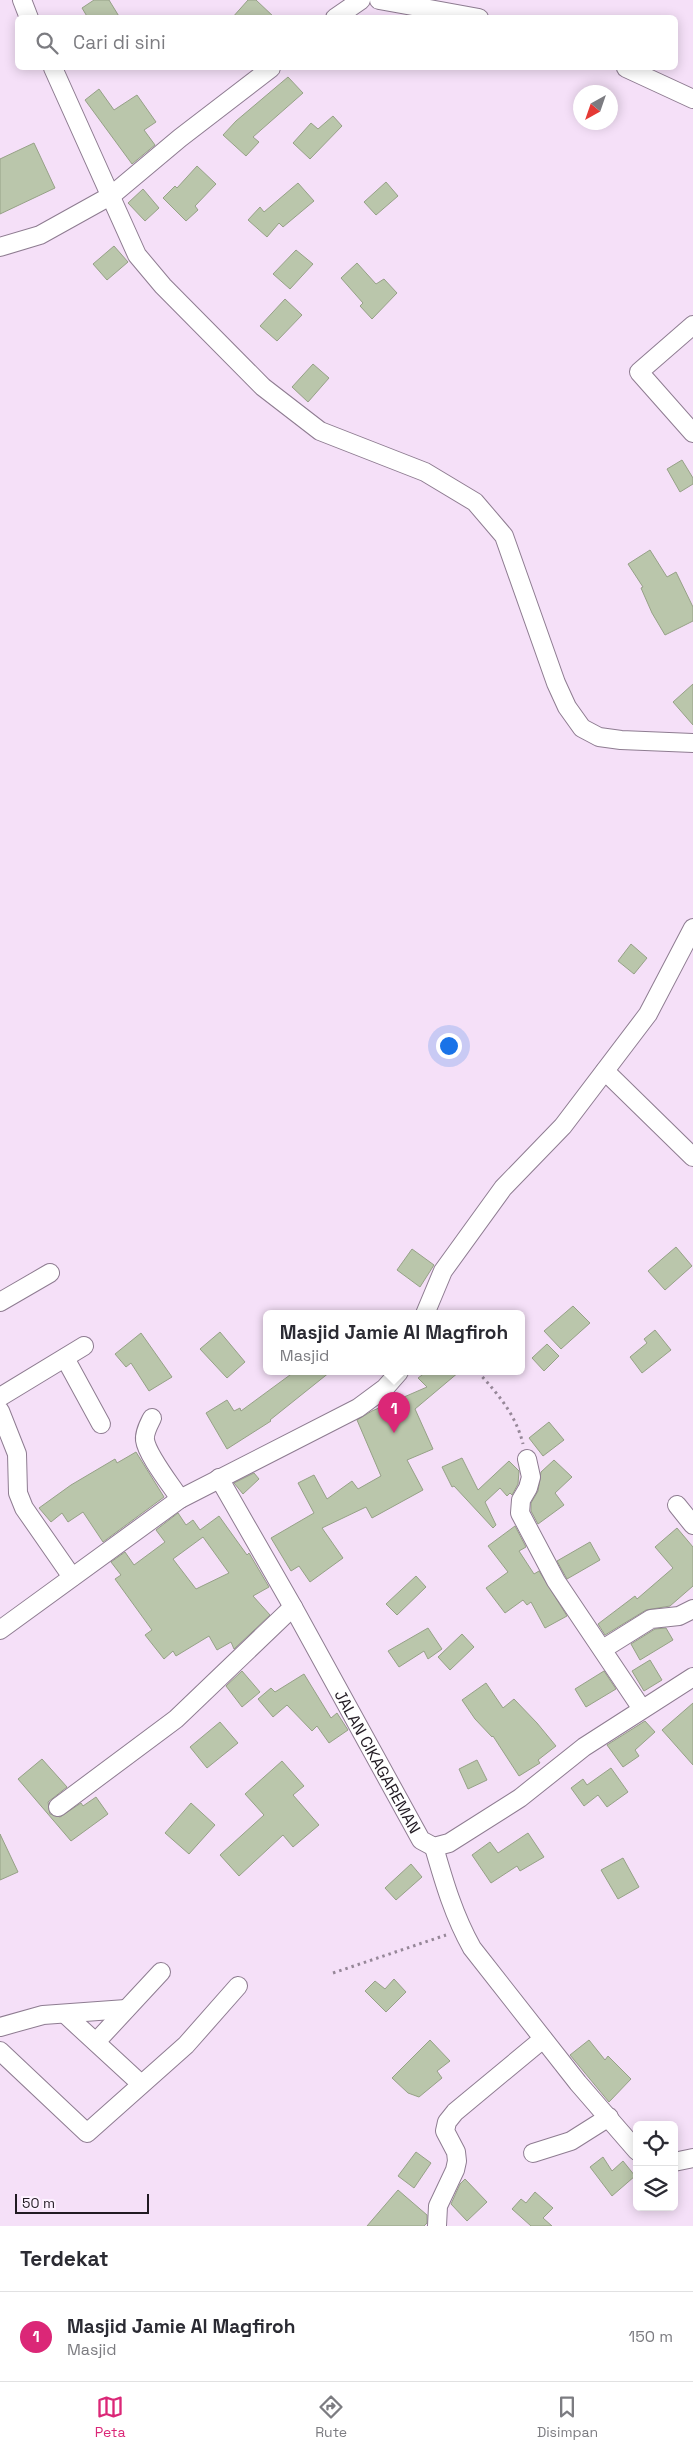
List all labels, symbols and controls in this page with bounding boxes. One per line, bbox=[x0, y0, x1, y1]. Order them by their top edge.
search box bbox=[15, 15, 678, 70]
icon: search bbox=[33, 29, 61, 57]
text: Cari di sini bbox=[73, 30, 166, 55]
north arrow bbox=[573, 85, 618, 130]
your location bbox=[436, 1033, 462, 1059]
popup bbox=[263, 1310, 525, 1375]
text: Masjid Jamie Al Magfiroh bbox=[280, 1320, 508, 1345]
text: Masjid bbox=[280, 1345, 329, 1366]
pin: 1 bbox=[378, 1392, 410, 1433]
street label: JALAN CIKAGAREMAN bbox=[330, 1686, 426, 1837]
map controls bbox=[633, 2121, 678, 2211]
button: locate bbox=[633, 2121, 678, 2166]
button: layers bbox=[633, 2166, 678, 2211]
scale bar bbox=[15, 2191, 149, 2214]
text: 50 m bbox=[22, 2194, 55, 2212]
text: Terdekat bbox=[20, 2245, 109, 2272]
text: Masjid Jamie Al Magfiroh bbox=[67, 2314, 295, 2339]
text: 1 bbox=[32, 2326, 40, 2347]
text: 150 m bbox=[629, 2326, 673, 2347]
text: Masjid bbox=[67, 2339, 117, 2360]
tab: Peta bbox=[95, 2393, 126, 2441]
tab: Rute bbox=[315, 2393, 347, 2441]
tab: Disimpan bbox=[537, 2393, 598, 2441]

